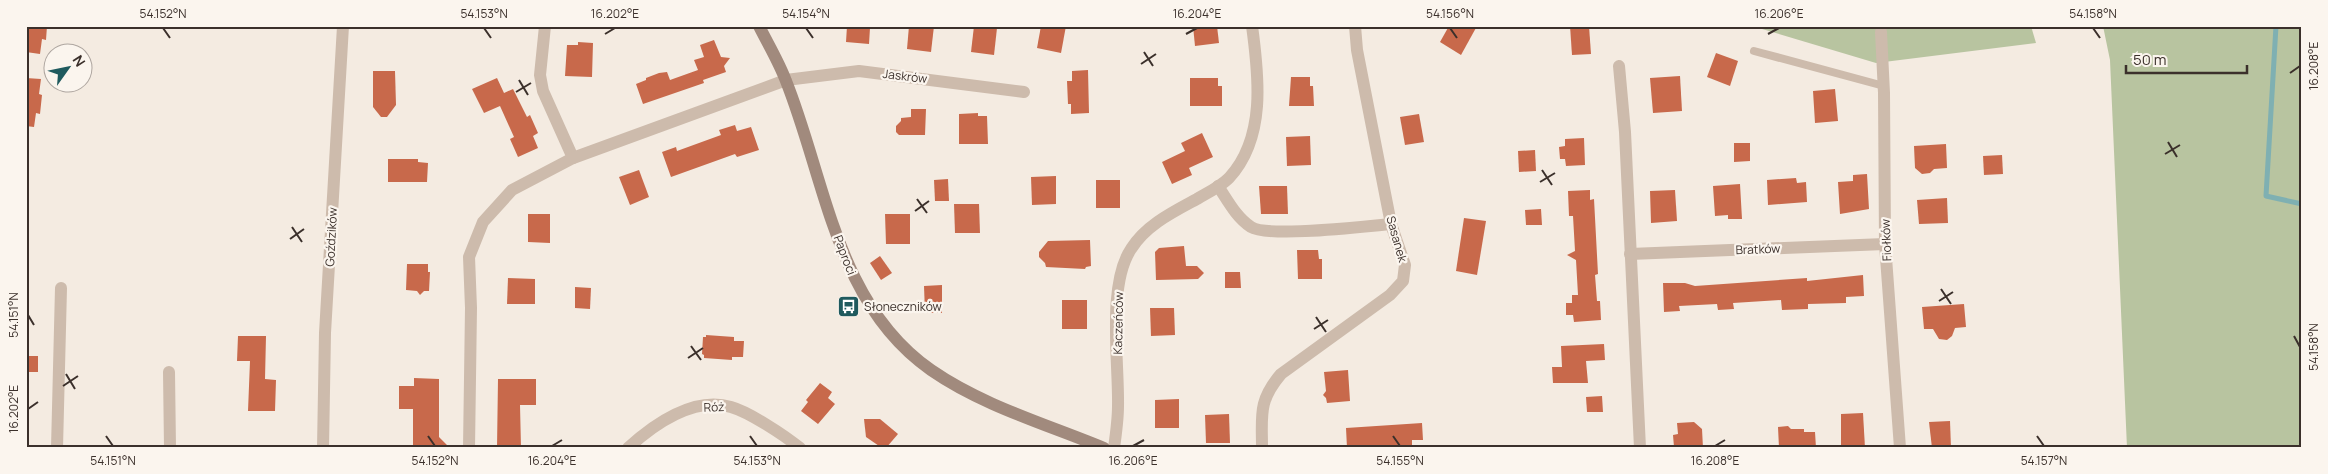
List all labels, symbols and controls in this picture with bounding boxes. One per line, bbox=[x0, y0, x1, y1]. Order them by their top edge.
text: 54.152°N bbox=[139, 5, 187, 22]
text: 54.153°N bbox=[460, 5, 508, 22]
text: 16.202°E bbox=[591, 5, 639, 22]
text: 54.154°N bbox=[782, 5, 830, 22]
text: 16.204°E bbox=[1173, 5, 1221, 22]
text: 54.156°N bbox=[1426, 5, 1474, 22]
text: 16.206°E bbox=[1754, 5, 1804, 22]
text: 54.158°N bbox=[2069, 5, 2117, 22]
north arrow bbox=[42, 42, 92, 92]
scale bar bbox=[2126, 42, 2247, 74]
text: 16.208°E bbox=[2305, 42, 2322, 90]
text: 50 m bbox=[2133, 49, 2167, 70]
text: N bbox=[69, 51, 90, 70]
street label: Jaskrów bbox=[882, 65, 928, 87]
street label: Goździków bbox=[321, 207, 341, 267]
street label: Sasanek bbox=[1382, 214, 1412, 265]
street label: Fiołków bbox=[1877, 219, 1895, 261]
street label: Paproci bbox=[830, 233, 860, 277]
street label: Bratków bbox=[1735, 240, 1781, 258]
street label: Kaczeńców bbox=[1109, 291, 1127, 355]
text: 54.151°N bbox=[5, 292, 22, 338]
bus stop icon: Słoneczników bbox=[836, 294, 860, 318]
place label: Słoneczników bbox=[864, 298, 942, 315]
text: 54.158°N bbox=[2305, 323, 2322, 371]
text: 16.202°E bbox=[5, 385, 22, 433]
street label: Róż bbox=[703, 398, 725, 416]
text: 54.151°N bbox=[90, 452, 136, 469]
text: 54.152°N bbox=[411, 452, 459, 469]
text: 16.204°E bbox=[528, 452, 576, 469]
text: 54.153°N bbox=[733, 452, 781, 469]
text: 16.206°E bbox=[1108, 452, 1158, 469]
text: 54.155°N bbox=[1376, 452, 1424, 469]
text: 16.208°E bbox=[1691, 452, 1739, 469]
text: 54.157°N bbox=[2021, 452, 2067, 469]

